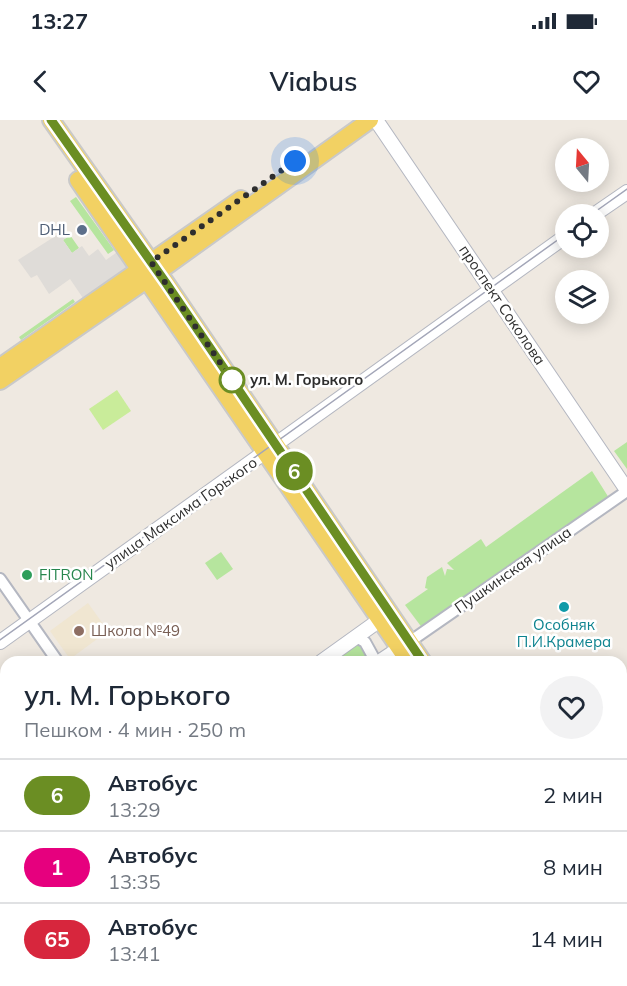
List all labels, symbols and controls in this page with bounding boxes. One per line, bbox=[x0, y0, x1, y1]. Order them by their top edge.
text: 13:27 bbox=[30, 7, 88, 35]
text: Viabus bbox=[270, 64, 358, 98]
icon: back bbox=[24, 65, 57, 98]
icon: heart bbox=[570, 65, 603, 98]
north arrow bbox=[555, 138, 609, 192]
map controls bbox=[555, 138, 609, 324]
your location bbox=[280, 146, 310, 176]
button: locate bbox=[555, 204, 609, 258]
place label: DHL bbox=[39, 220, 70, 239]
marker: DHL bbox=[75, 223, 89, 237]
street label: проспект Соколова bbox=[455, 241, 550, 368]
button: layers bbox=[555, 270, 609, 324]
marker: ул. М. Горького bbox=[219, 367, 245, 393]
place label: ул. М. Горького bbox=[250, 370, 363, 389]
line badge: 6 bbox=[274, 452, 314, 490]
street label: улица Максима Горького bbox=[101, 453, 261, 573]
text: 6 bbox=[288, 458, 300, 484]
street label: Пушкинская улица bbox=[451, 522, 575, 617]
place label: FITRON bbox=[39, 565, 93, 584]
marker: FITRON bbox=[20, 568, 34, 582]
marker: Особняк П.И.Крамера bbox=[557, 600, 571, 614]
place label: Особняк П.И.Крамера bbox=[517, 615, 611, 651]
place label: Школа №49 bbox=[91, 621, 180, 640]
marker: Школа №49 bbox=[72, 624, 86, 638]
button: heart bbox=[540, 676, 603, 739]
text: ул. М. Горького bbox=[24, 677, 231, 712]
text: Пешком · 4 мин · 250 m bbox=[24, 717, 246, 742]
text: Автобус bbox=[108, 769, 198, 797]
text: 2 мин bbox=[543, 781, 603, 809]
text: 6 bbox=[51, 782, 63, 808]
text: 13:29 bbox=[108, 797, 161, 822]
text: Автобус bbox=[108, 841, 198, 869]
text: 8 мин bbox=[543, 853, 603, 881]
text: 1 bbox=[51, 854, 63, 880]
text: 13:35 bbox=[108, 869, 161, 894]
text: Автобус bbox=[108, 913, 198, 941]
text: 14 мин bbox=[530, 925, 603, 953]
text: 65 bbox=[44, 926, 70, 952]
text: 13:41 bbox=[108, 941, 161, 966]

